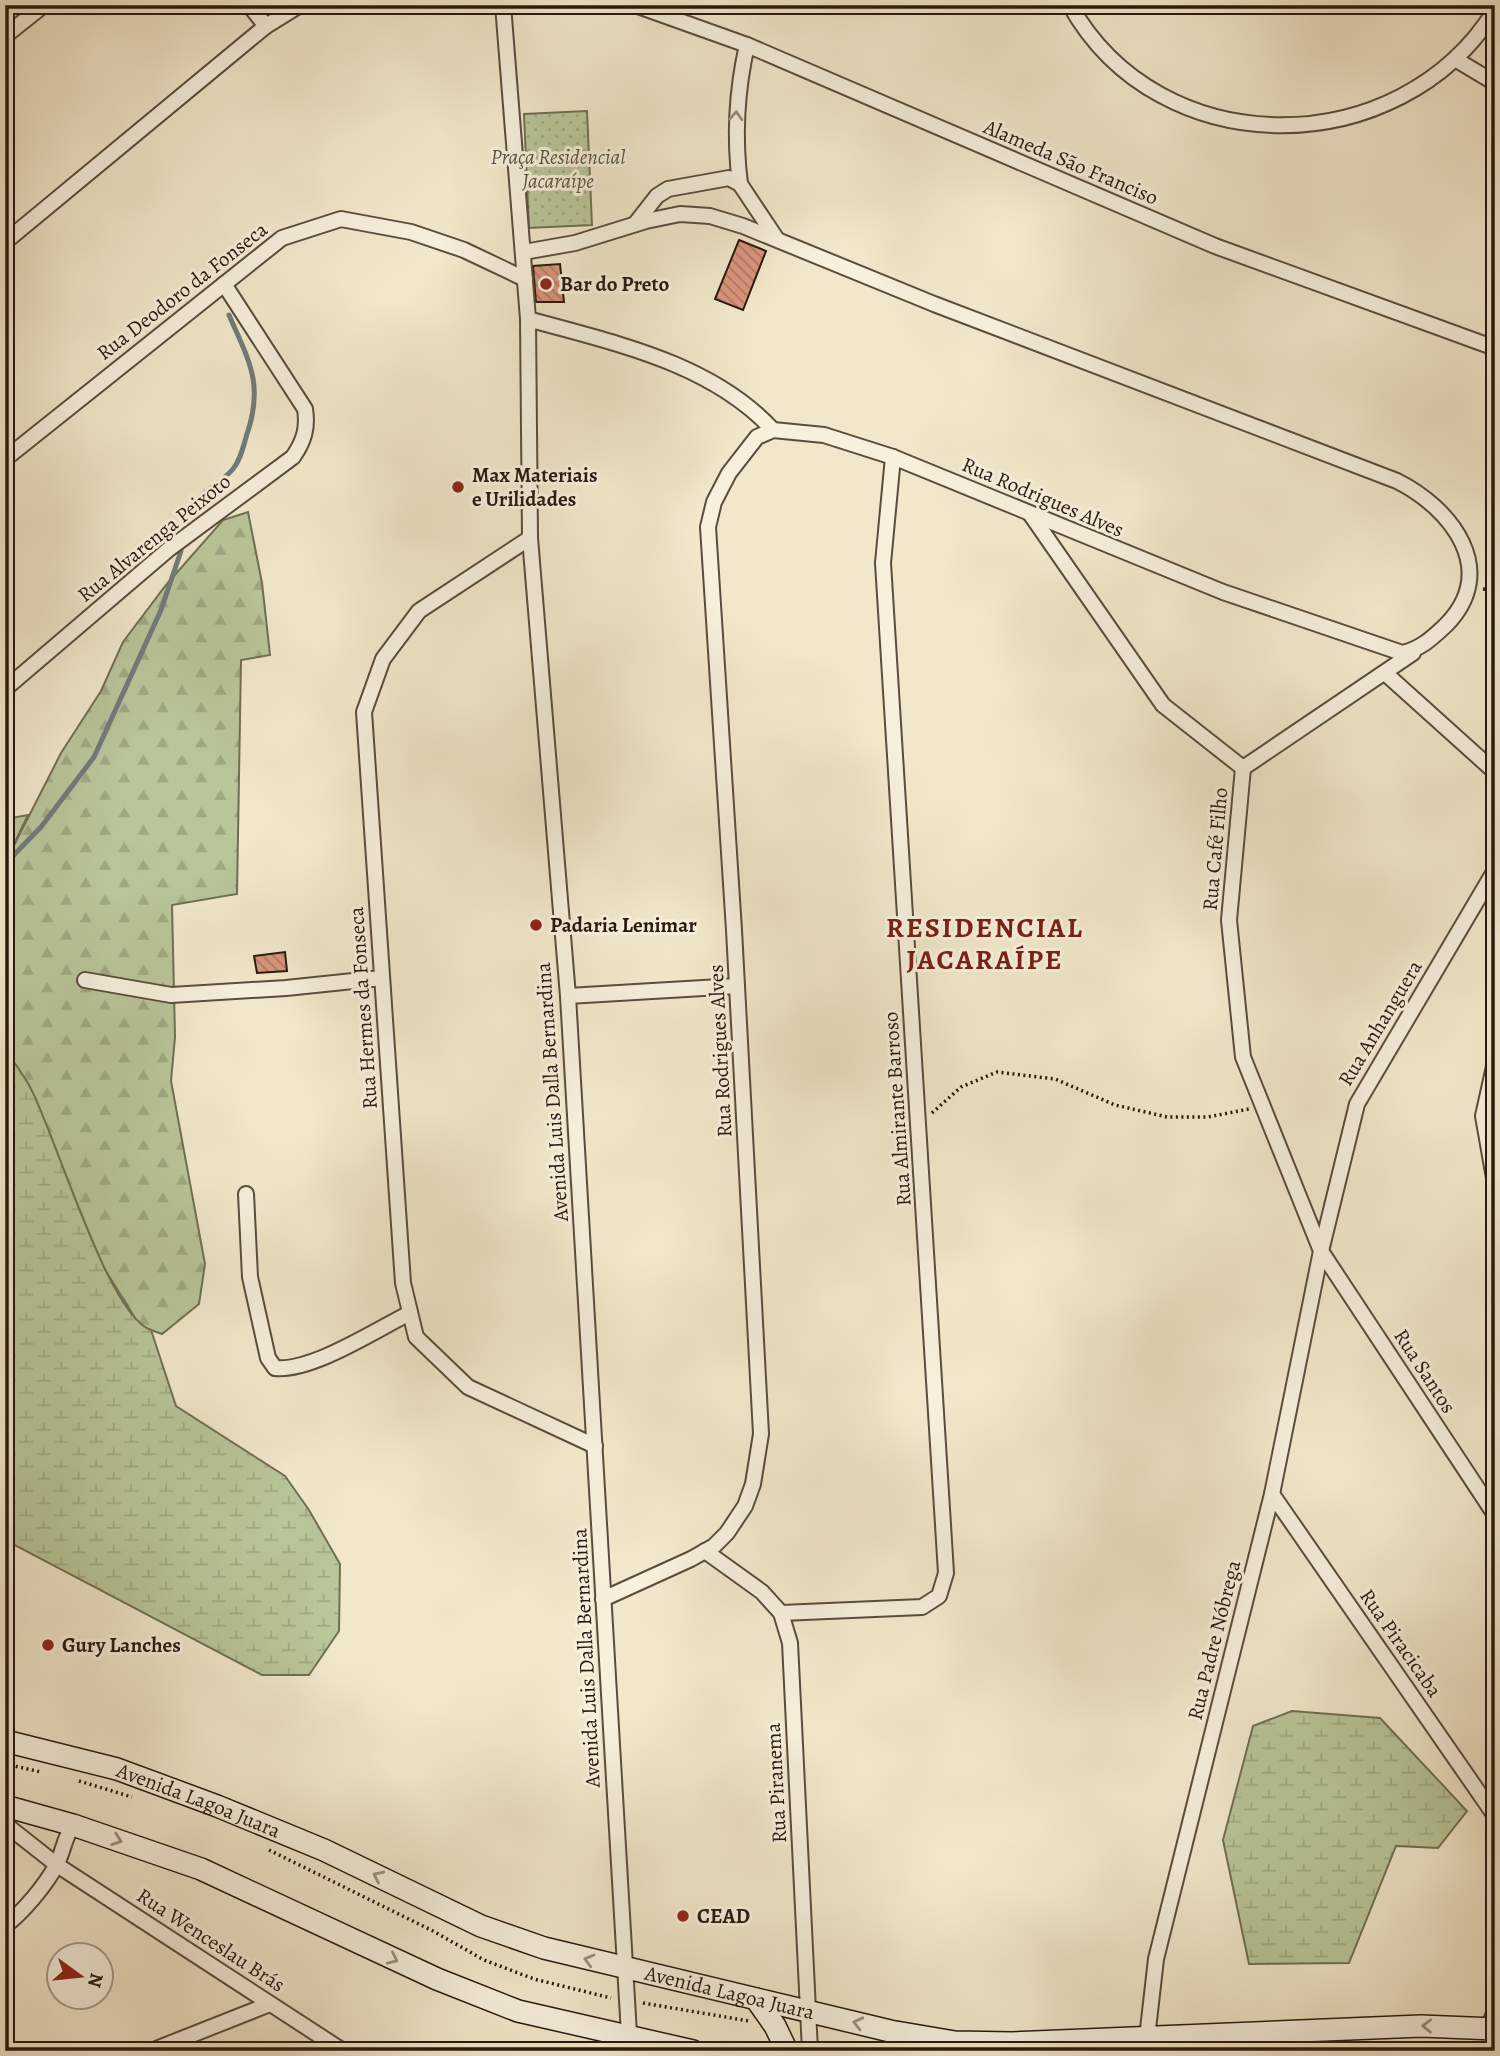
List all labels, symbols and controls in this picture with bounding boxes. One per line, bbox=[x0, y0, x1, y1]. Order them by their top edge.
one-way arrow bbox=[728, 110, 743, 121]
street label: Alameda São Franciso bbox=[978, 112, 1163, 211]
park label: Praça Residencial Jacaraípe bbox=[491, 143, 626, 195]
street label: Rua Deodoro da Fonseca bbox=[91, 215, 273, 367]
place label: Bar do Preto bbox=[560, 270, 670, 298]
marker: Bar do Preto bbox=[538, 276, 554, 292]
street label: Rua Rodrigues Alves bbox=[958, 450, 1128, 544]
place label: Max Materiais e Urilidades bbox=[472, 461, 598, 513]
street label: Rua Alvarenga Peixoto bbox=[72, 467, 236, 609]
marker: Max Materiais e Urilidades bbox=[450, 479, 466, 495]
street label: Rua Café Filho bbox=[1196, 786, 1234, 912]
street label: Rua Hermes da Fonseca bbox=[342, 905, 384, 1110]
district label: RESIDENCIAL JACARAÍPE bbox=[886, 909, 1084, 979]
place label: Padaria Lenimar bbox=[550, 911, 697, 939]
marker: Padaria Lenimar bbox=[528, 917, 544, 933]
street label: Rua Anhanguera bbox=[1331, 955, 1429, 1091]
street label: Avenida Luis Dalla Bernardina bbox=[529, 961, 575, 1223]
street label: Rua Rodrigues Alves bbox=[701, 964, 739, 1138]
street label: Rua Almirante Barroso bbox=[876, 1011, 918, 1207]
street label: Rua Santos bbox=[1387, 1323, 1463, 1419]
street label: Avenida Luis Dalla Bernardina bbox=[565, 1527, 607, 1789]
street label: Rua Padre Nóbrega bbox=[1181, 1557, 1247, 1723]
street label: Rua Piracicaba bbox=[1353, 1583, 1449, 1703]
place label: Gury Lanches bbox=[62, 1631, 181, 1659]
marker: Gury Lanches bbox=[40, 1637, 56, 1653]
street label: Rua Piranema bbox=[759, 1722, 793, 1844]
street label: Avenida Lagoa Juara bbox=[112, 1756, 285, 1845]
one-way arrow bbox=[111, 1832, 123, 1846]
one-way arrow bbox=[373, 1871, 385, 1885]
street label: Rua Wenceslau Brás bbox=[131, 1882, 291, 1998]
place label: CEAD bbox=[697, 1902, 750, 1930]
marker: CEAD bbox=[675, 1908, 691, 1924]
north arrow bbox=[46, 1940, 116, 2010]
one-way arrow bbox=[386, 1951, 399, 1965]
one-way arrow bbox=[583, 1954, 595, 1969]
street label: Avenida Lagoa Juara bbox=[641, 1958, 818, 2026]
text: N bbox=[81, 1970, 110, 1990]
one-way arrow bbox=[852, 2017, 864, 2032]
one-way arrow bbox=[1421, 2018, 1431, 2034]

